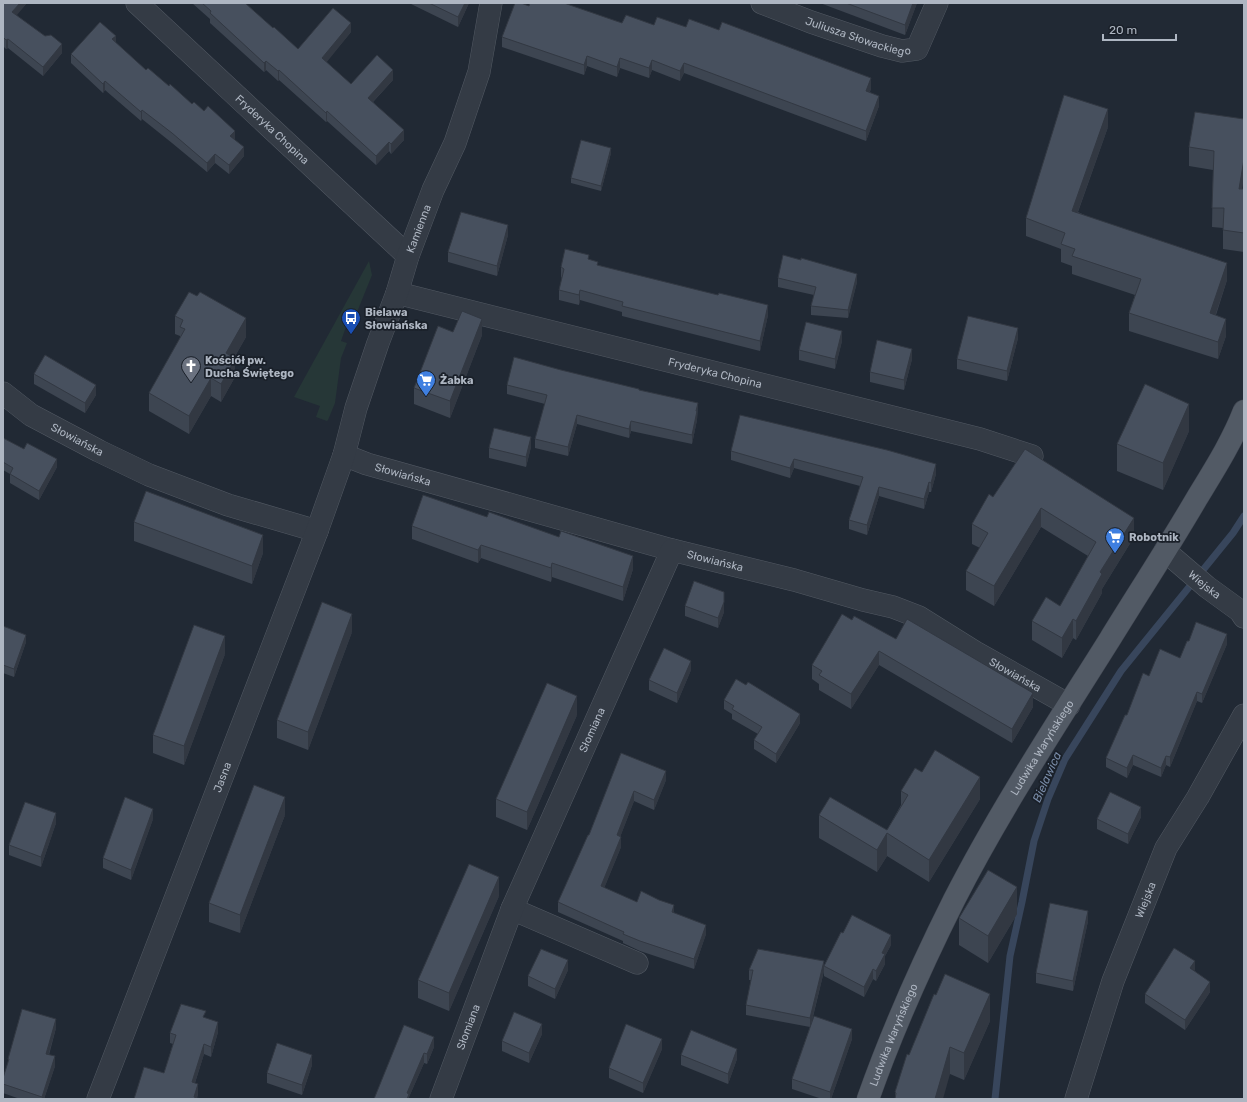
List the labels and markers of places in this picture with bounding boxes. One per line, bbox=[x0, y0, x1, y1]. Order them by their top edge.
place label: Bielawa Słowiańska bbox=[365, 306, 427, 332]
bus stop icon: Bielawa Słowiańska bbox=[340, 307, 362, 335]
place label: Kościół pw. Ducha Świętego bbox=[205, 354, 294, 380]
church icon: Kościół pw. Ducha Świętego bbox=[180, 355, 202, 383]
supermarket icon: Żabka bbox=[415, 369, 437, 397]
place label: Żabka bbox=[440, 374, 473, 387]
supermarket icon: Robotnik bbox=[1104, 526, 1126, 554]
place label: Robotnik bbox=[1129, 531, 1179, 544]

